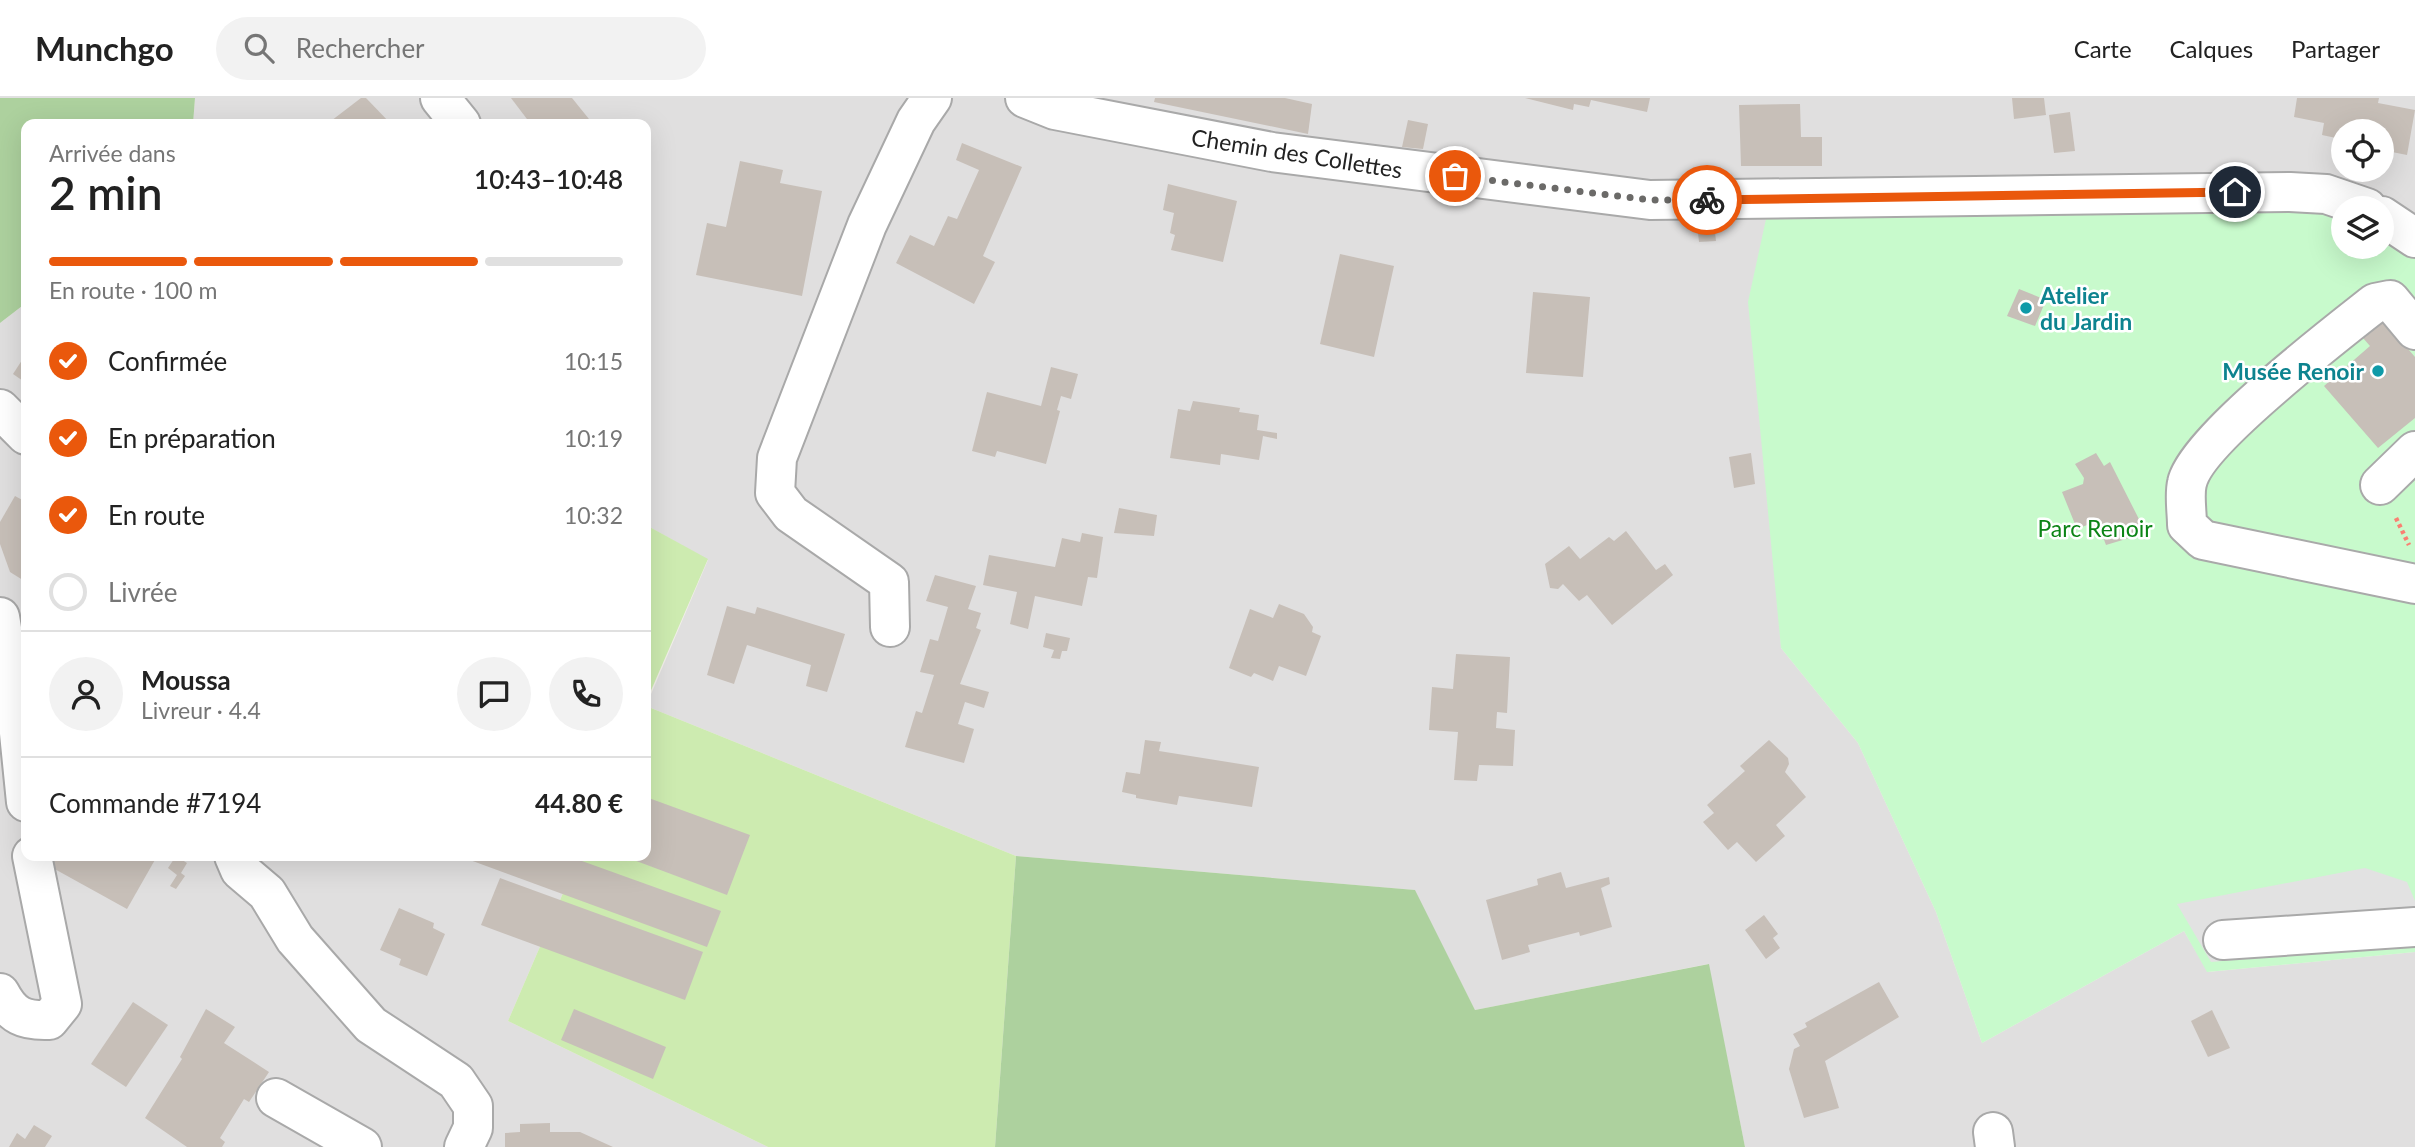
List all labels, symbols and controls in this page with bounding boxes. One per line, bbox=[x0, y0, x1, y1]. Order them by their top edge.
search box bbox=[216, 17, 706, 80]
text: Munchgo bbox=[35, 28, 174, 68]
icon: search bbox=[240, 29, 278, 67]
text: Rechercher bbox=[296, 32, 425, 64]
text: Carte bbox=[2074, 34, 2132, 63]
text: Calques bbox=[2170, 34, 2253, 63]
text: Partager bbox=[2291, 34, 2380, 63]
map controls bbox=[2331, 119, 2394, 259]
button: locate bbox=[2331, 119, 2394, 182]
street label: Chemin des Collettes bbox=[1190, 122, 1405, 184]
text: Arrivée dans bbox=[49, 139, 176, 167]
pin bbox=[1425, 146, 1485, 206]
icon: bag bbox=[1436, 157, 1474, 195]
pin bbox=[2205, 162, 2265, 222]
text: 10:43–10:48 bbox=[474, 163, 623, 195]
text: 2 min bbox=[49, 165, 163, 220]
courier bbox=[1672, 165, 1742, 235]
icon: home bbox=[2216, 173, 2254, 211]
icon: bike bbox=[1688, 181, 1726, 219]
button: layers bbox=[2331, 196, 2394, 259]
text: En route · 100 m bbox=[49, 276, 217, 304]
place label: Atelier du Jardin bbox=[2039, 281, 2132, 335]
marker: Atelier du Jardin bbox=[2018, 300, 2034, 316]
icon: check bbox=[49, 342, 87, 380]
text: Confirmée bbox=[108, 345, 227, 377]
text: 10:15 bbox=[564, 347, 623, 375]
place label: Musée Renoir bbox=[2222, 357, 2364, 385]
marker: Musée Renoir bbox=[2370, 363, 2386, 379]
icon: check bbox=[49, 419, 87, 457]
text: En préparation bbox=[108, 422, 276, 454]
text: 10:19 bbox=[564, 424, 623, 452]
icon: check bbox=[49, 496, 87, 534]
text: En route bbox=[108, 499, 205, 531]
text: 10:32 bbox=[564, 501, 623, 529]
park label: Parc Renoir bbox=[2037, 514, 2153, 542]
text: Livrée bbox=[108, 576, 177, 608]
button: person bbox=[49, 657, 123, 731]
button: chat bbox=[457, 657, 531, 731]
button: phone bbox=[549, 657, 623, 731]
text: Moussa bbox=[141, 664, 231, 696]
text: Livreur · 4.4 bbox=[141, 696, 261, 724]
text: Commande #7194 bbox=[49, 787, 261, 819]
text: 44.80 € bbox=[535, 787, 623, 819]

